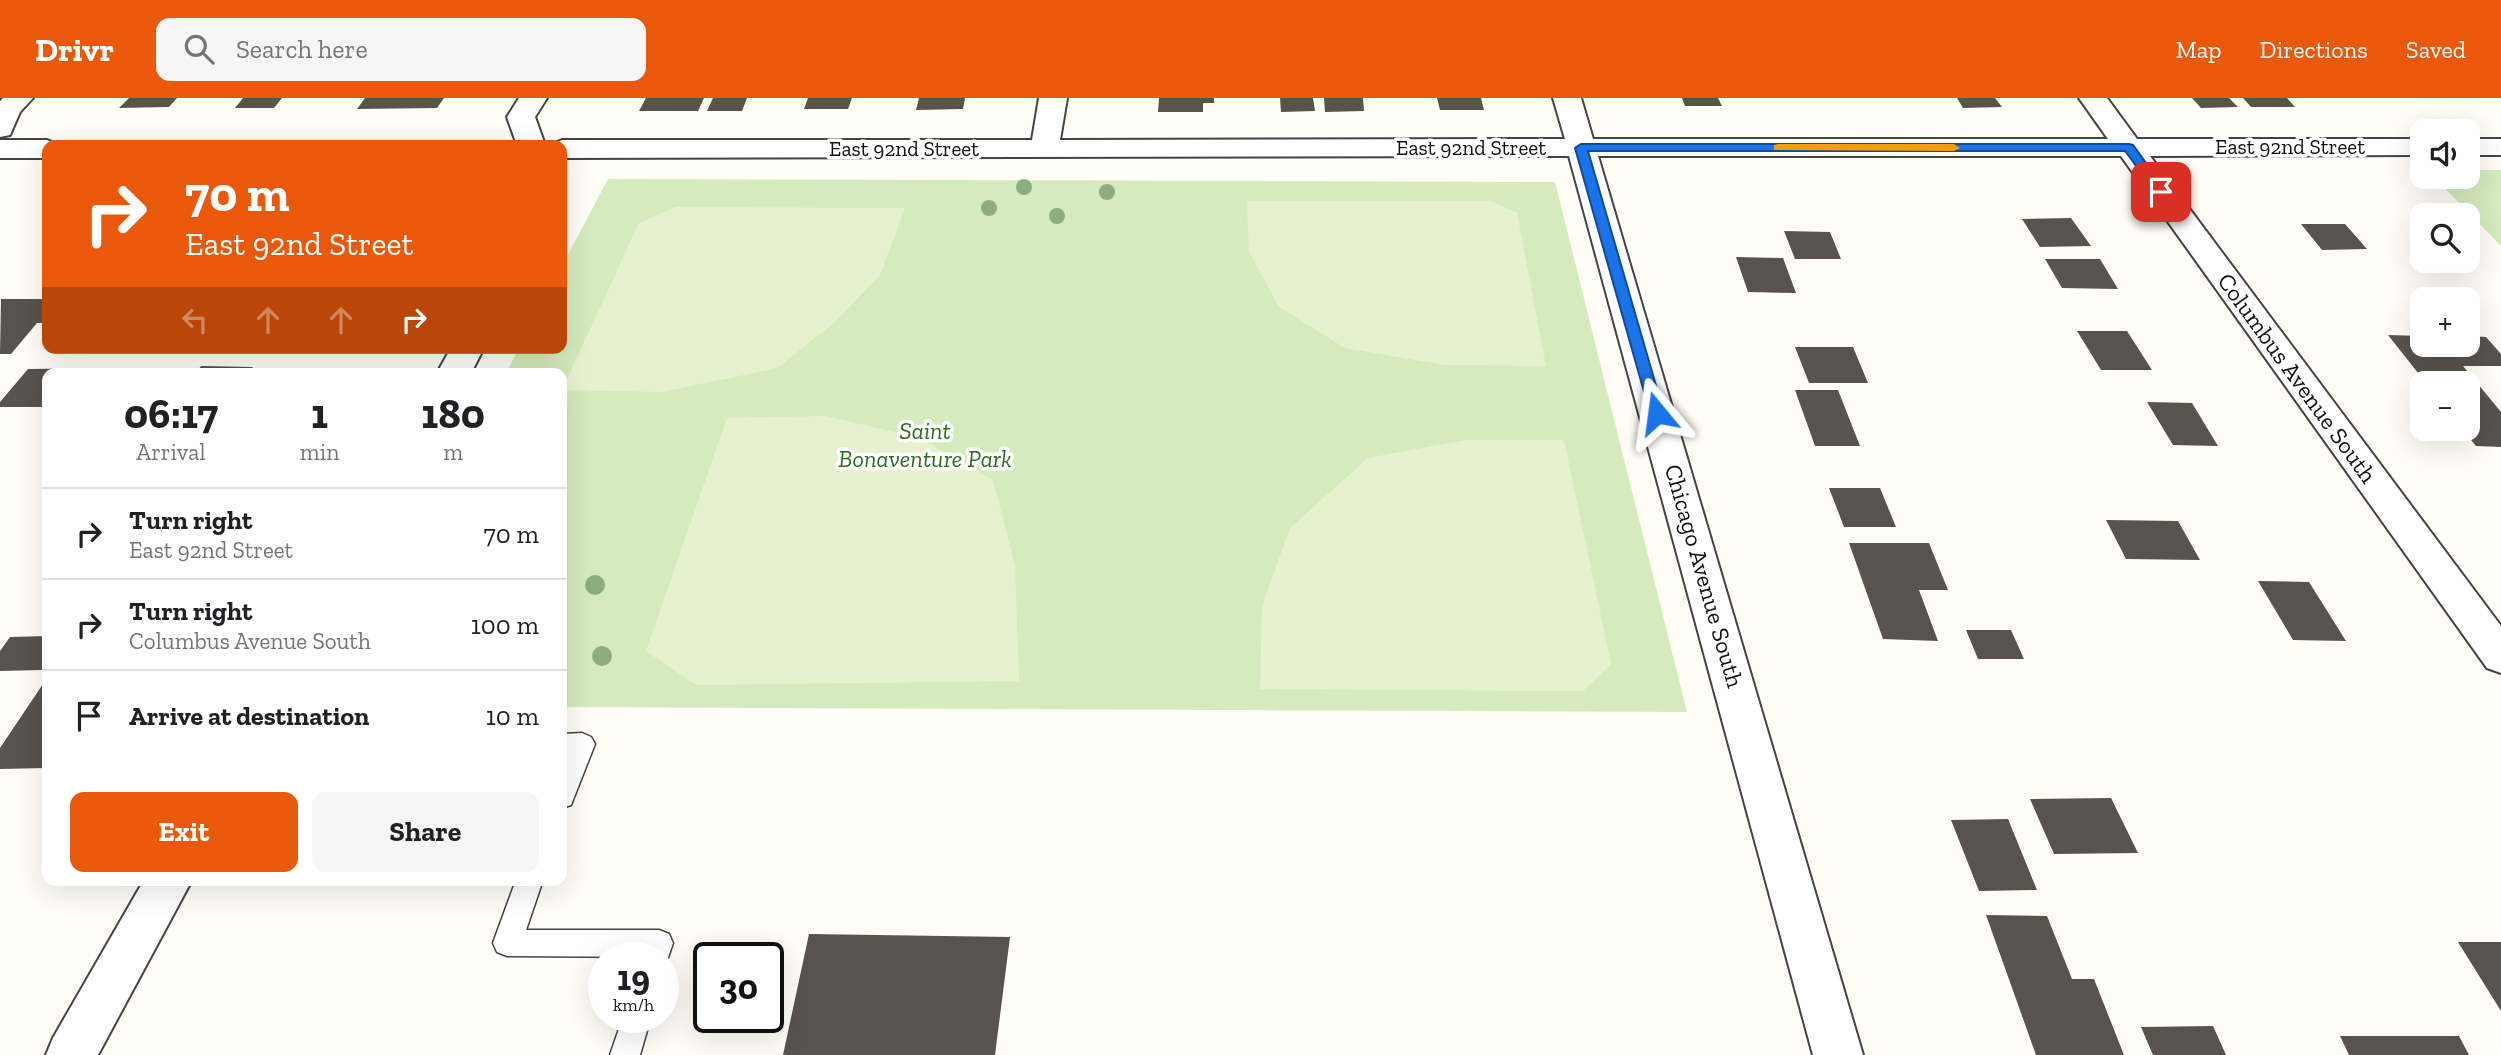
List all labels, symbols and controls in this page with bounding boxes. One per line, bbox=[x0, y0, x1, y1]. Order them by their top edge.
search box bbox=[156, 18, 646, 81]
text: Drivr bbox=[35, 30, 114, 69]
icon: search bbox=[180, 30, 218, 68]
text: Search here bbox=[236, 33, 368, 65]
text: Map bbox=[2176, 35, 2222, 64]
text: Directions bbox=[2260, 35, 2368, 64]
text: Saved bbox=[2406, 35, 2466, 64]
map controls bbox=[2410, 119, 2480, 441]
button: sound bbox=[2410, 119, 2480, 189]
street label: East 92nd Street bbox=[2215, 134, 2365, 159]
street label: East 92nd Street bbox=[1396, 135, 1546, 160]
street label: East 92nd Street bbox=[829, 136, 979, 161]
pin bbox=[2131, 162, 2191, 222]
text: 70 m bbox=[185, 165, 290, 224]
icon: right bbox=[70, 168, 161, 259]
icon: arrive bbox=[2142, 173, 2180, 211]
button: search bbox=[2410, 203, 2480, 273]
text: East 92nd Street bbox=[185, 225, 413, 263]
street label: Columbus Avenue South bbox=[2212, 267, 2384, 489]
button: + bbox=[2410, 287, 2480, 357]
icon: left bbox=[176, 301, 214, 339]
icon: ahead bbox=[249, 301, 287, 339]
icon: ahead bbox=[322, 301, 360, 339]
icon: right bbox=[395, 301, 433, 339]
button: − bbox=[2410, 371, 2480, 441]
position arrow bbox=[1620, 376, 1694, 450]
text: 06:17 bbox=[124, 388, 218, 439]
text: 1 bbox=[311, 388, 328, 439]
text: 180 bbox=[421, 388, 485, 439]
park label: Saint Bonaventure Park bbox=[838, 416, 1012, 473]
text: Arrival bbox=[136, 438, 206, 466]
text: min bbox=[300, 438, 339, 466]
text: m bbox=[443, 438, 463, 466]
street label: Chicago Avenue South bbox=[1659, 461, 1750, 691]
text: Turn right bbox=[129, 504, 252, 536]
icon: right bbox=[70, 515, 108, 553]
text: 70 m bbox=[483, 518, 539, 550]
text: East 92nd Street bbox=[129, 536, 293, 564]
text: Turn right bbox=[129, 595, 252, 627]
icon: right bbox=[70, 606, 108, 644]
text: 100 m bbox=[471, 609, 539, 641]
text: Columbus Avenue South bbox=[129, 627, 371, 655]
icon: arrive bbox=[70, 697, 108, 735]
text: Arrive at destination bbox=[129, 700, 369, 732]
text: 10 m bbox=[486, 700, 539, 732]
button: Exit bbox=[70, 792, 298, 872]
button: Share bbox=[312, 792, 539, 872]
speed limit sign: 30 bbox=[693, 942, 784, 1033]
text: 19 bbox=[617, 957, 650, 999]
text: km/h bbox=[613, 994, 654, 1016]

